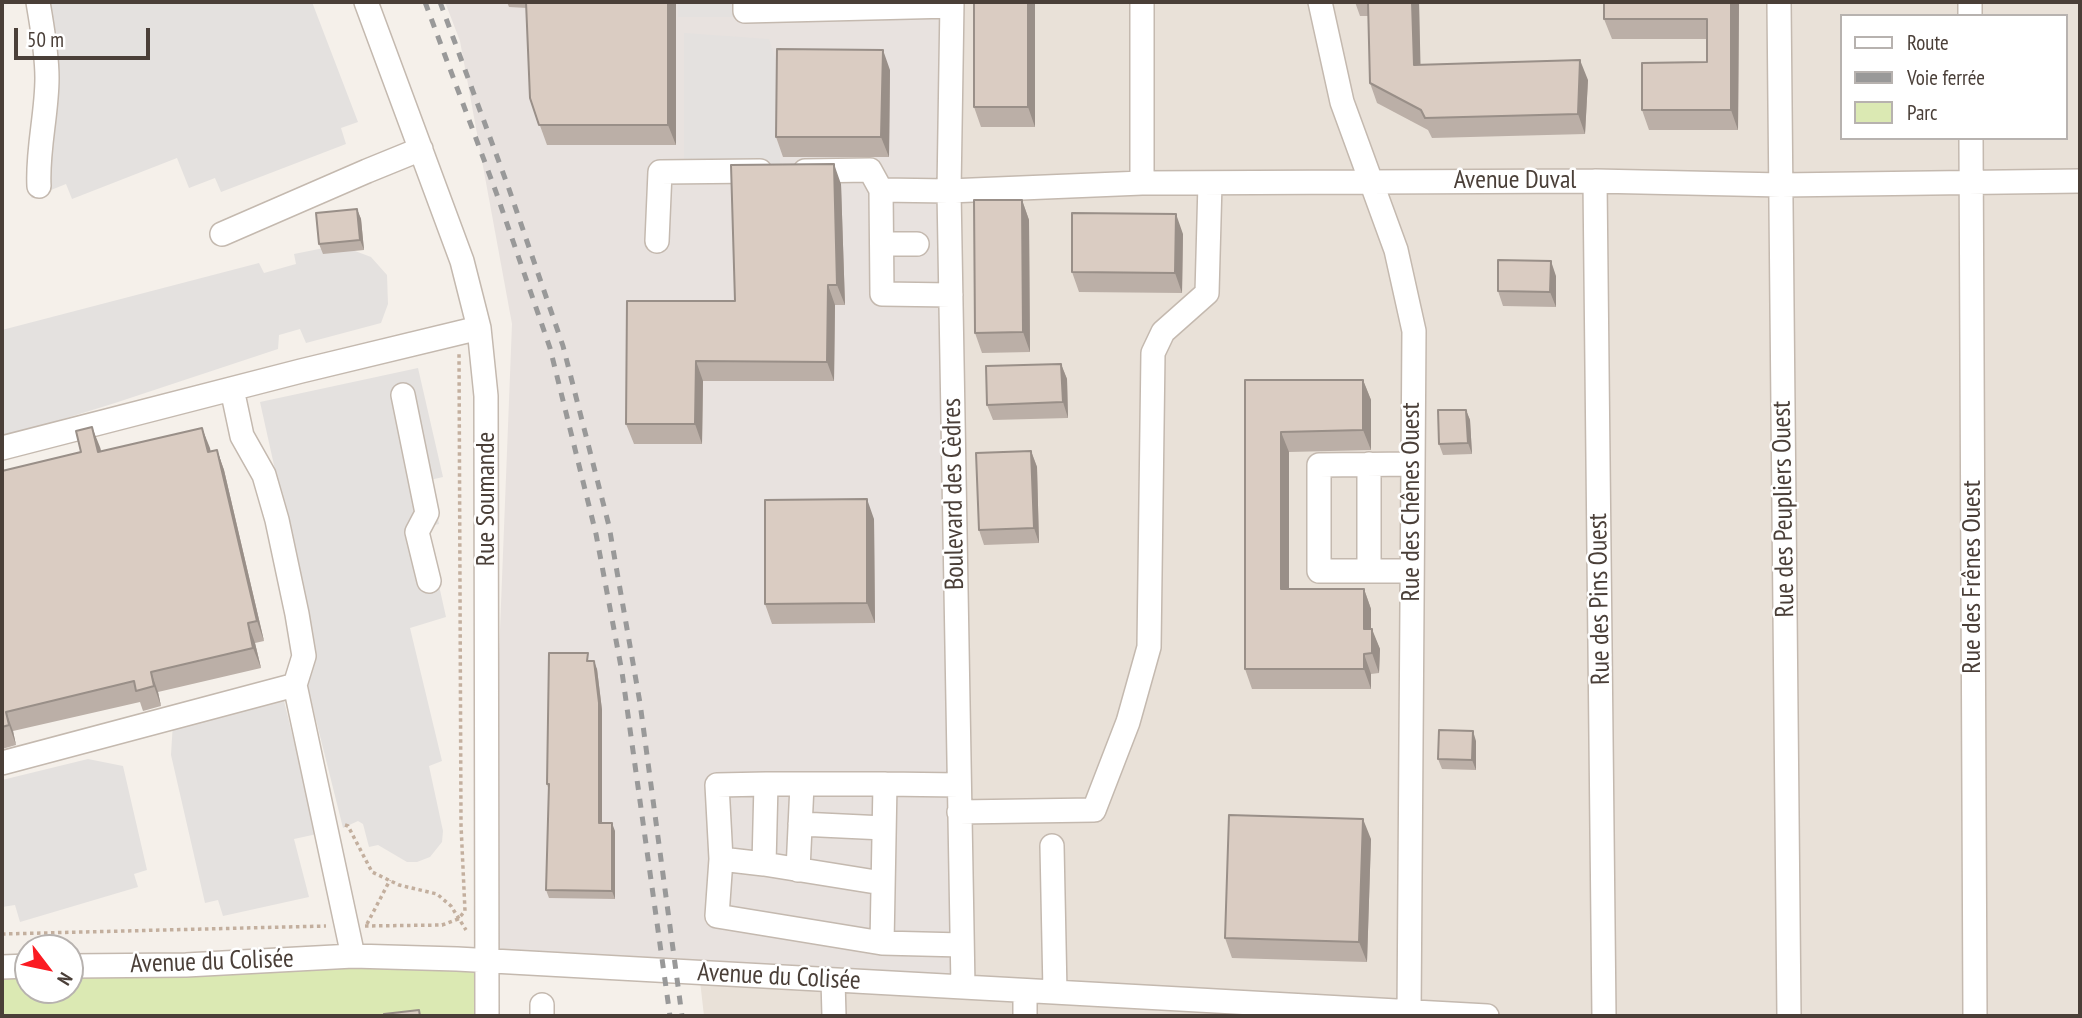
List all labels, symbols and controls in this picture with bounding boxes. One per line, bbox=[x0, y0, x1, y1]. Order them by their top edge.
scale bar bbox=[18, 14, 154, 58]
legend bbox=[1840, 14, 2068, 140]
text: 50 m bbox=[27, 26, 64, 53]
text: Route bbox=[1907, 29, 1949, 56]
text: Voie ferrée bbox=[1907, 64, 1985, 91]
text: Parc bbox=[1907, 99, 1938, 126]
street label: Avenue Duval bbox=[1454, 165, 1576, 197]
street label: Boulevard des Cèdres bbox=[937, 398, 971, 590]
street label: Rue des Peupliers Ouest bbox=[1767, 400, 1801, 618]
street label: Rue des Chênes Ouest bbox=[1396, 402, 1428, 602]
street label: Rue Soumande bbox=[471, 432, 503, 566]
street label: Rue des Frênes Ouest bbox=[1957, 480, 1989, 674]
street label: Rue des Pins Ouest bbox=[1583, 513, 1617, 685]
north arrow bbox=[14, 934, 84, 1004]
street label: Avenue du Colisée bbox=[130, 944, 294, 980]
street label: Avenue du Colisée bbox=[697, 957, 861, 997]
text: N bbox=[52, 968, 78, 990]

